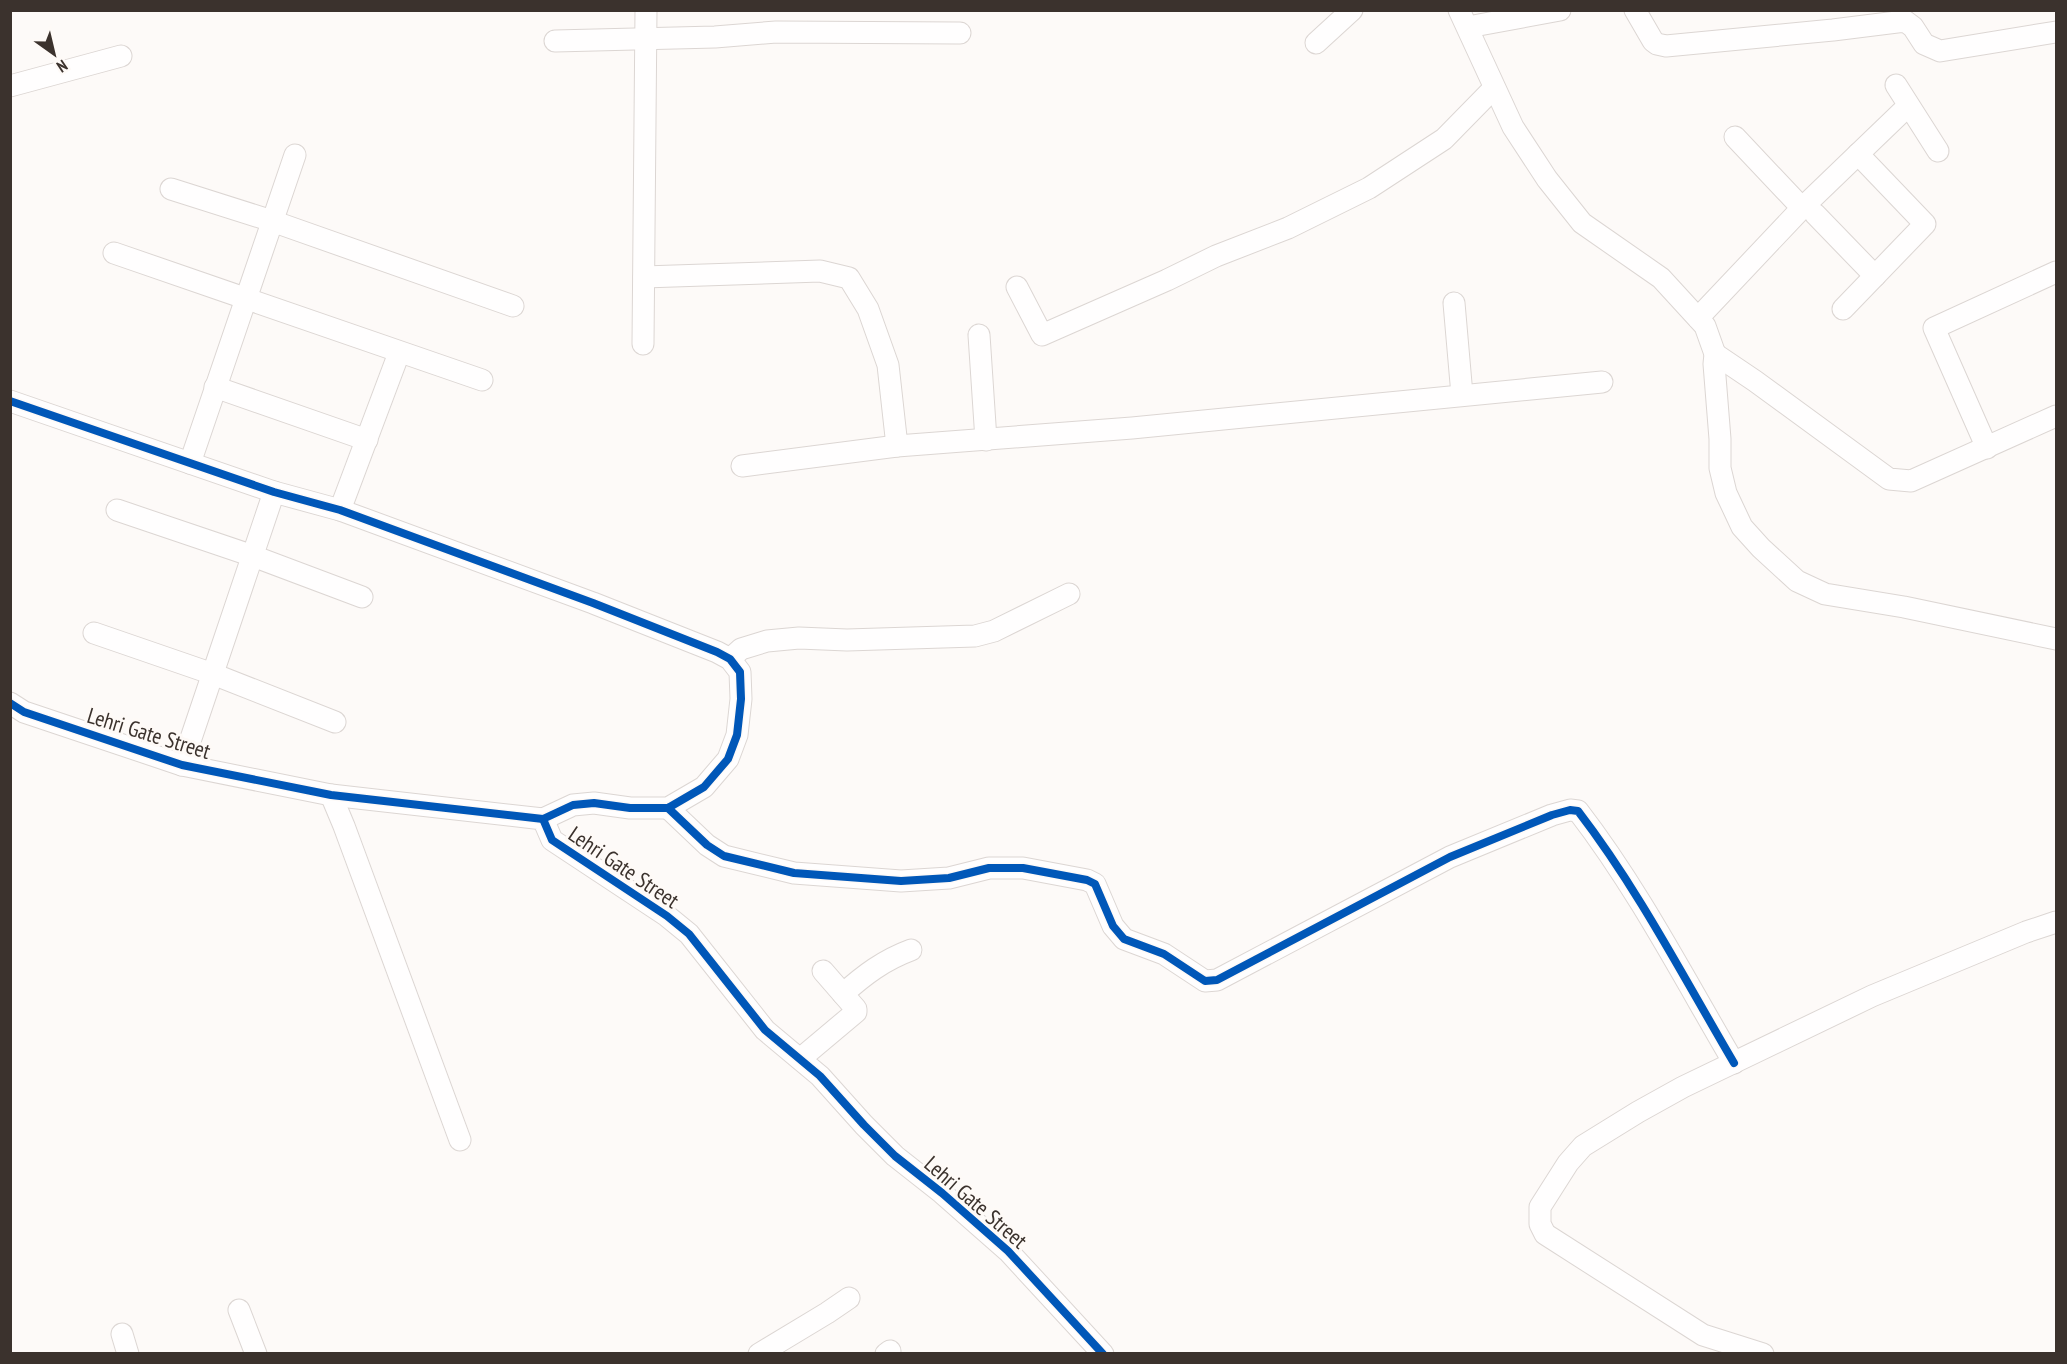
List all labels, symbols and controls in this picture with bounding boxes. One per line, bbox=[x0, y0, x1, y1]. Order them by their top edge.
north arrow bbox=[24, 24, 84, 84]
text: N bbox=[53, 56, 72, 77]
street label: Lehri Gate Street bbox=[84, 701, 214, 765]
street label: Lehri Gate Street bbox=[563, 820, 685, 914]
street label: Lehri Gate Street bbox=[919, 1150, 1033, 1254]

